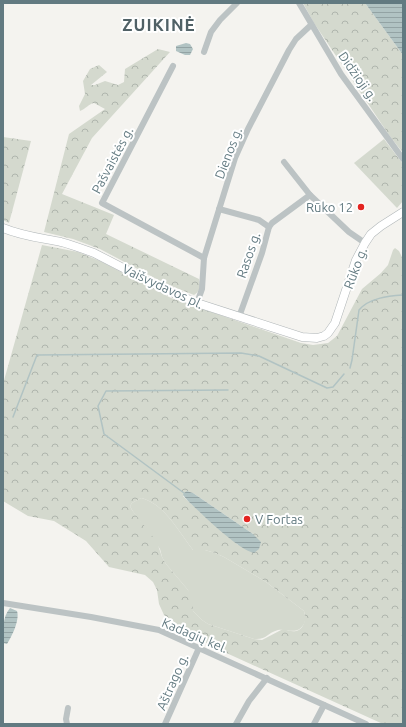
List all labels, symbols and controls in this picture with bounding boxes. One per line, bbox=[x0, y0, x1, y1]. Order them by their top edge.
district label: ZUIKINĖ bbox=[122, 15, 196, 34]
street label: Didžioji g. bbox=[336, 49, 380, 103]
street label: Pašvaistės g. bbox=[89, 124, 135, 196]
street label: Dienos g. bbox=[212, 125, 244, 181]
place label: Rūko 12 bbox=[306, 200, 353, 214]
marker: Rūko 12 bbox=[356, 202, 366, 212]
street label: Rasos g. bbox=[234, 230, 262, 280]
street label: Rūko g. bbox=[341, 245, 369, 291]
street label: Vaišvydavos pl. bbox=[120, 261, 206, 311]
place label: V Fortas bbox=[255, 512, 303, 526]
marker: V Fortas bbox=[242, 514, 252, 524]
street label: Kadagių kel. bbox=[160, 615, 230, 655]
street label: Aštrago g. bbox=[153, 652, 191, 712]

